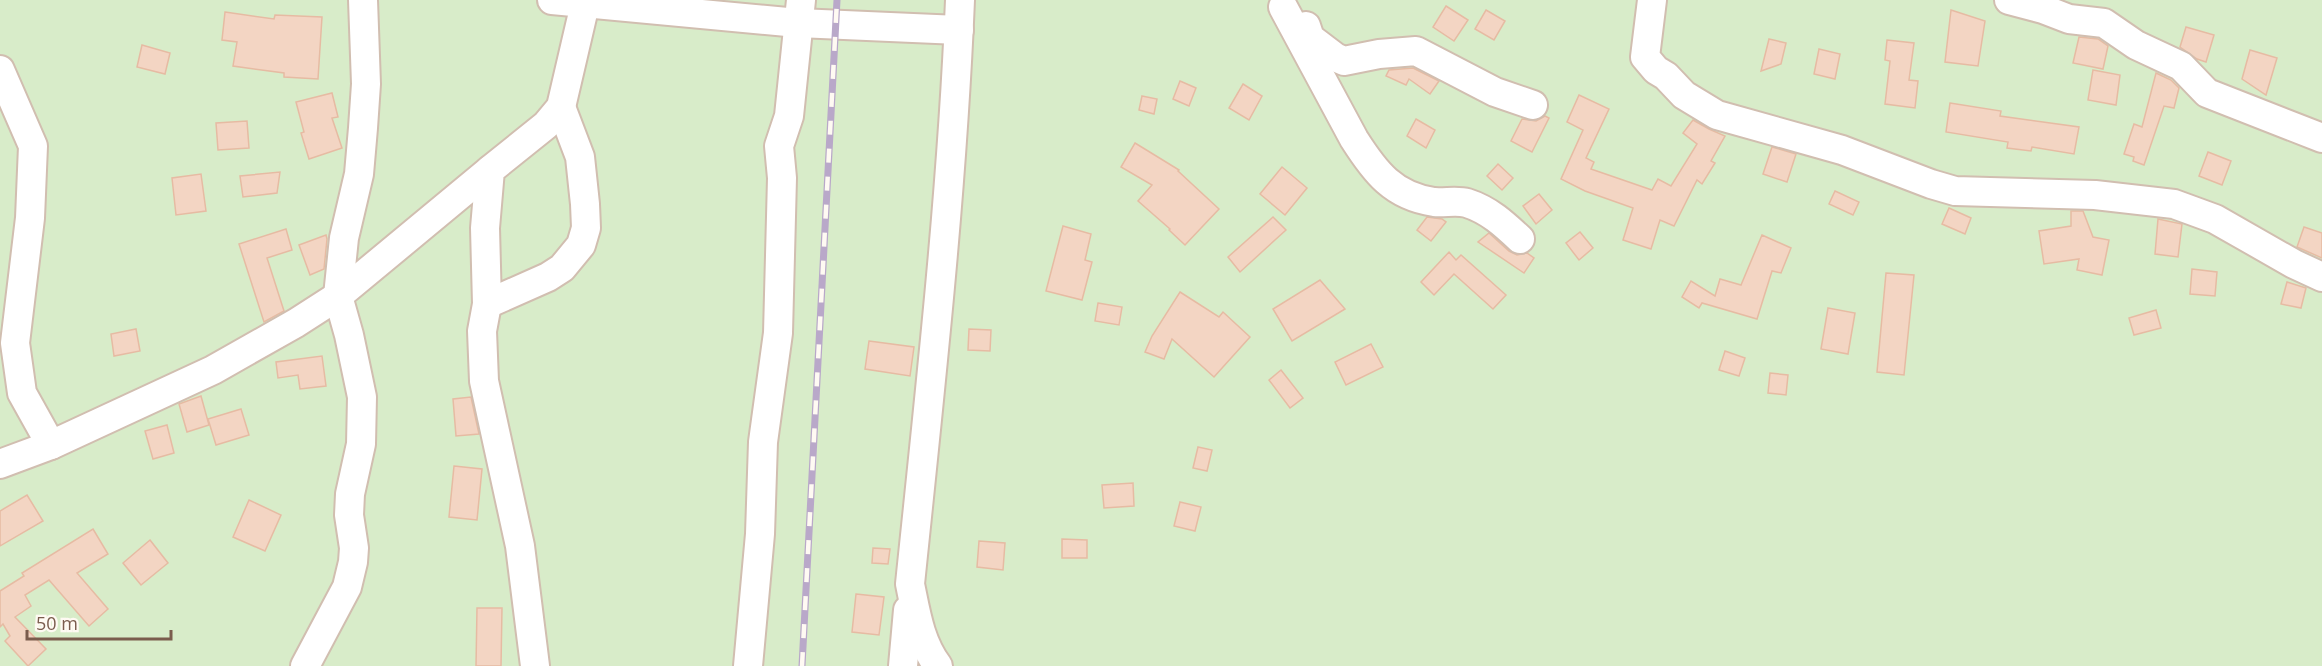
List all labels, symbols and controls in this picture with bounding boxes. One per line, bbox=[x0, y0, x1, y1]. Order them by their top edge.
scale bar bbox=[27, 603, 171, 641]
text: 50 m bbox=[36, 611, 78, 635]

